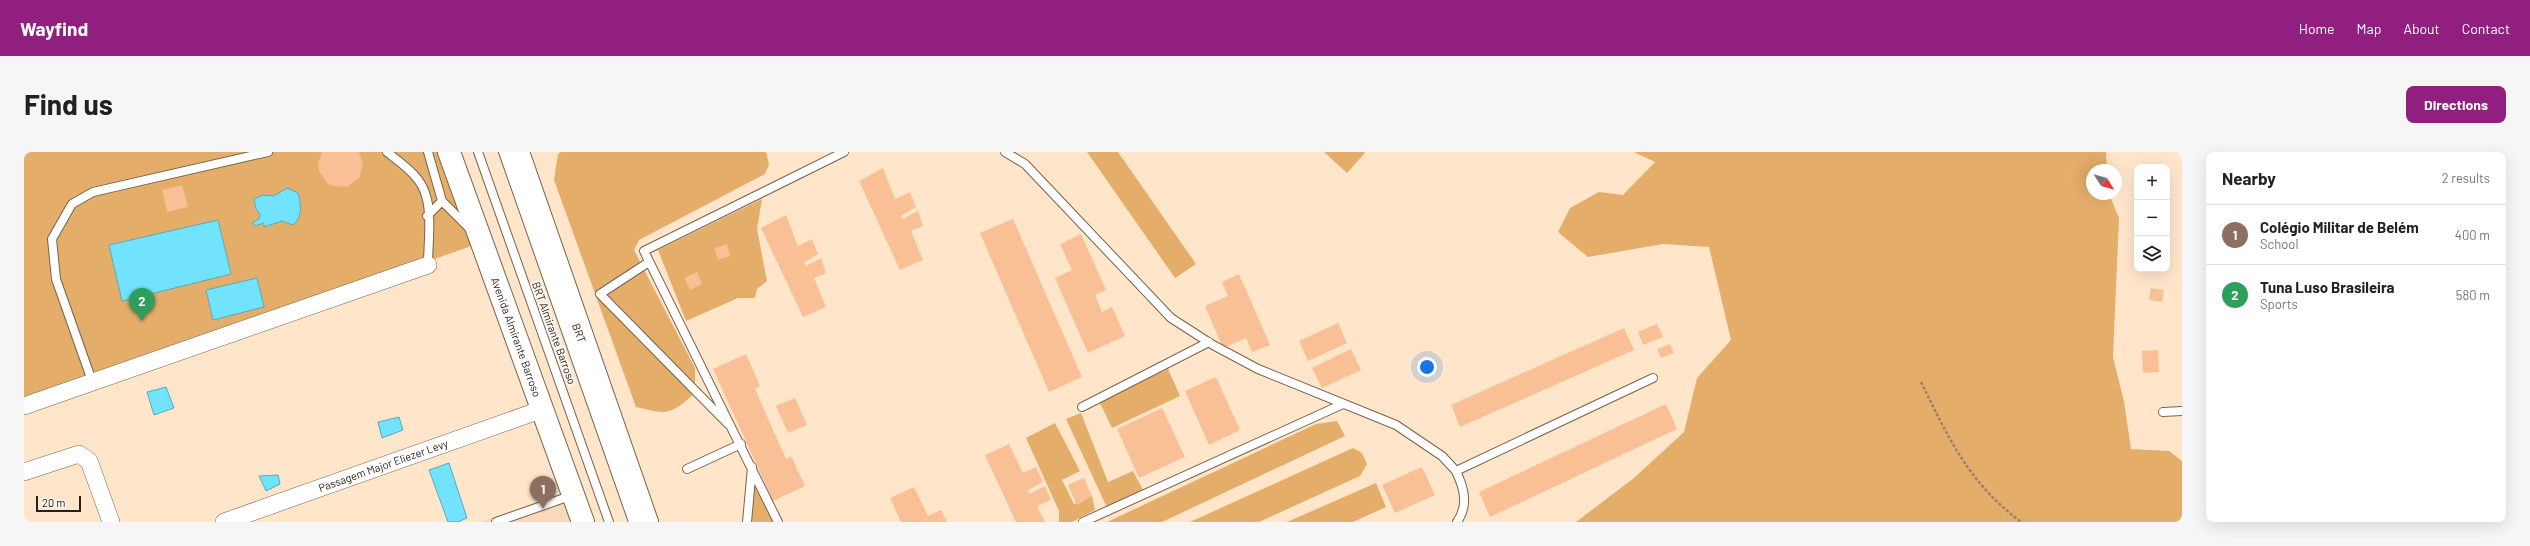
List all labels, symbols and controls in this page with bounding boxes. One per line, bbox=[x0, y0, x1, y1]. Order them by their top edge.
text: Wayfind bbox=[20, 17, 88, 40]
text: Home bbox=[2299, 20, 2335, 37]
text: Map bbox=[2357, 20, 2381, 37]
text: About bbox=[2403, 20, 2440, 37]
text: Contact bbox=[2462, 20, 2510, 37]
button: Directions bbox=[2406, 86, 2506, 123]
text: Find us bbox=[24, 87, 113, 121]
north arrow bbox=[2086, 164, 2122, 200]
map controls bbox=[2134, 164, 2170, 272]
button: + bbox=[2134, 164, 2170, 200]
text: Nearby bbox=[2222, 168, 2276, 188]
text: 2 results bbox=[2442, 170, 2490, 186]
button: − bbox=[2134, 200, 2170, 236]
text: Colégio Militar de Belém bbox=[2260, 218, 2419, 236]
text: 1 bbox=[2233, 227, 2237, 243]
text: 400 m bbox=[2455, 227, 2490, 243]
button: layers bbox=[2134, 236, 2170, 272]
text: School bbox=[2260, 236, 2298, 252]
street label: Avenida Almirante Barroso bbox=[489, 275, 544, 399]
text: Tuna Luso Brasileira bbox=[2260, 278, 2395, 296]
street label: BRT Almirante Barroso bbox=[529, 280, 579, 386]
text: 2 bbox=[2231, 287, 2239, 303]
text: 580 m bbox=[2456, 287, 2490, 303]
pin: 2 bbox=[129, 288, 155, 321]
text: Sports bbox=[2260, 296, 2298, 312]
street label: BRT bbox=[569, 321, 589, 345]
your location bbox=[1417, 357, 1437, 377]
street label: Passagem Major Eliezer Levy bbox=[316, 436, 450, 494]
pin: 1 bbox=[530, 476, 556, 509]
scale bar bbox=[36, 494, 81, 513]
text: 20 m bbox=[42, 496, 65, 509]

